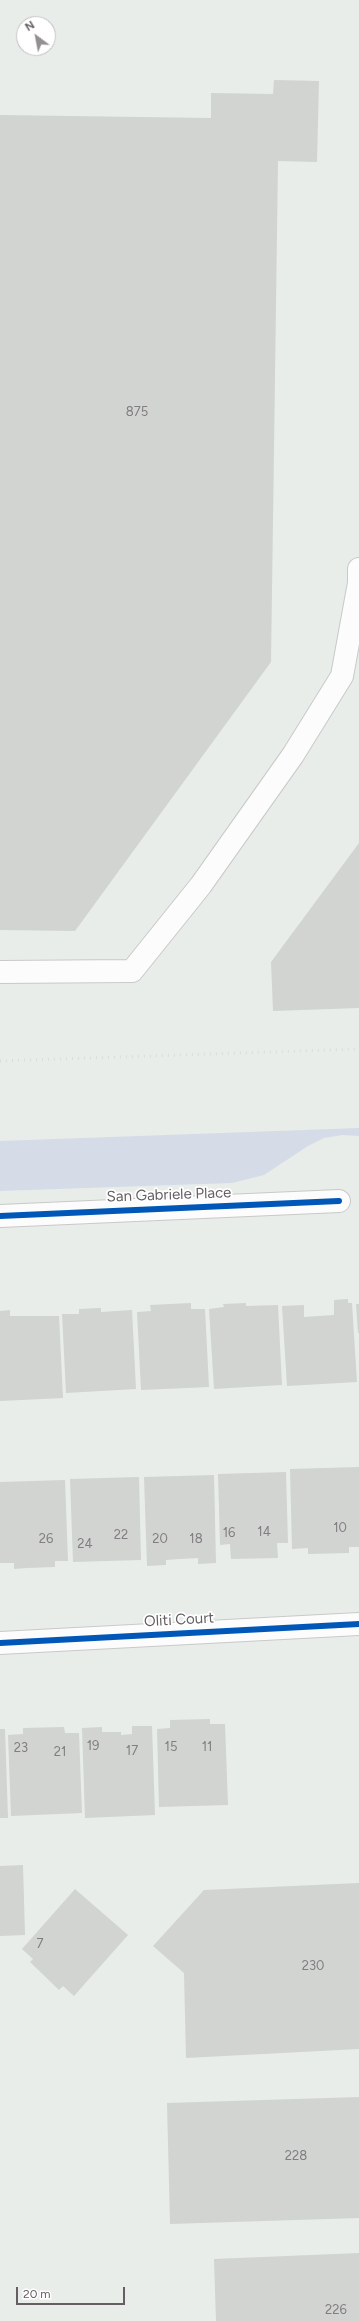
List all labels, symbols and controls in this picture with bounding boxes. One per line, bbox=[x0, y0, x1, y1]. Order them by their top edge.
north arrow bbox=[16, 16, 56, 56]
text: N bbox=[23, 18, 37, 34]
house number: 875 bbox=[126, 404, 148, 420]
street label: San Gabriele Place bbox=[106, 1184, 232, 1206]
house number: 10 bbox=[333, 1520, 347, 1536]
house number: 14 bbox=[257, 1524, 271, 1540]
house number: 16 bbox=[223, 1525, 235, 1541]
house number: 22 bbox=[114, 1527, 128, 1543]
house number: 26 bbox=[39, 1531, 53, 1547]
house number: 20 bbox=[152, 1531, 168, 1547]
house number: 18 bbox=[189, 1531, 203, 1547]
house number: 24 bbox=[77, 1536, 93, 1552]
street label: Oliti Court bbox=[144, 1609, 214, 1631]
house number: 19 bbox=[87, 1738, 99, 1754]
house number: 15 bbox=[165, 1739, 177, 1755]
house number: 11 bbox=[202, 1739, 212, 1755]
house number: 23 bbox=[14, 1740, 28, 1756]
house number: 17 bbox=[126, 1743, 138, 1759]
house number: 21 bbox=[54, 1744, 66, 1760]
house number: 7 bbox=[37, 1936, 43, 1952]
house number: 230 bbox=[302, 1958, 324, 1974]
house number: 228 bbox=[285, 2148, 307, 2164]
scale bar bbox=[18, 2279, 127, 2305]
text: 20 m bbox=[23, 2287, 51, 2301]
house number: 226 bbox=[325, 2302, 347, 2318]

